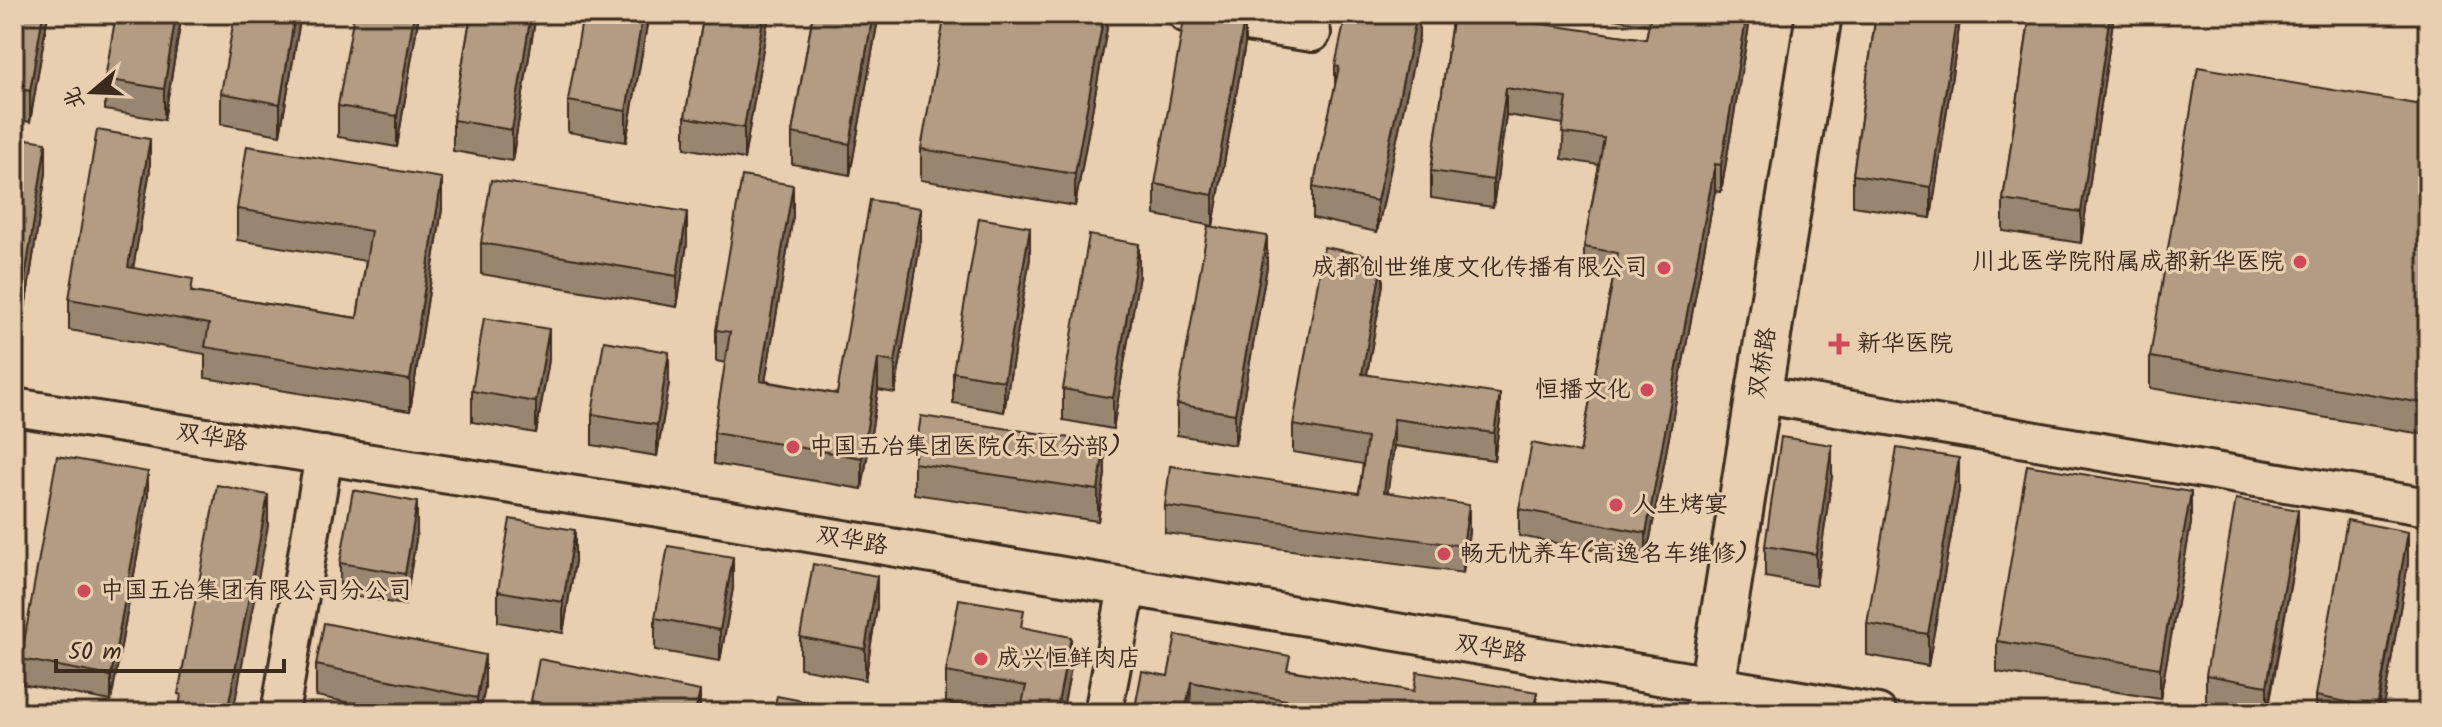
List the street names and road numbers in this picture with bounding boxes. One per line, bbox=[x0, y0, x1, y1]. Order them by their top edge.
street label: 双桥路 bbox=[1738, 324, 1788, 402]
street label: 双华路 bbox=[173, 413, 251, 463]
street label: 双华路 bbox=[813, 516, 891, 566]
street label: 双华路 bbox=[1452, 624, 1530, 674]

